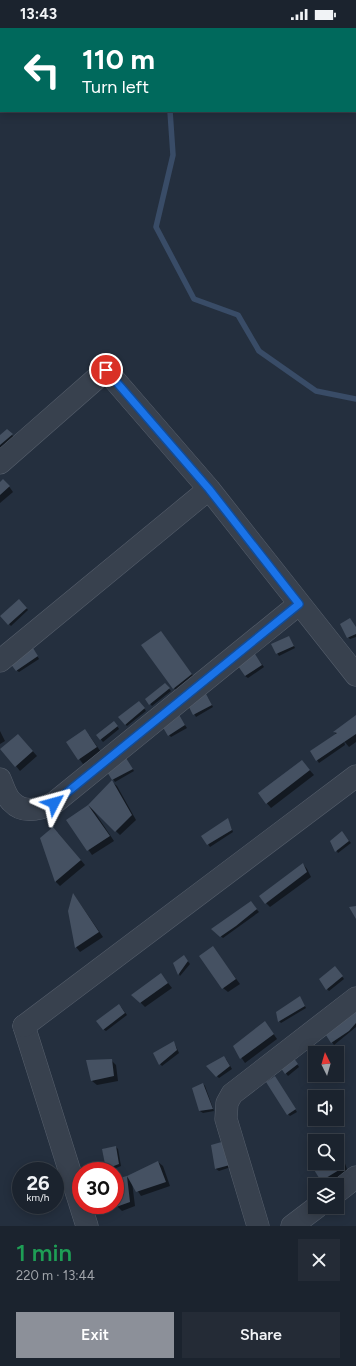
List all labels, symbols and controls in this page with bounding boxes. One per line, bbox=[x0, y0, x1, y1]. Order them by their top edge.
text: 13:43 bbox=[20, 5, 57, 23]
text: 110 m bbox=[82, 42, 155, 76]
icon: left bbox=[16, 44, 68, 96]
text: Turn left bbox=[82, 76, 149, 98]
pin bbox=[89, 353, 123, 387]
icon: arrive bbox=[95, 359, 117, 381]
position arrow bbox=[33, 782, 75, 824]
north arrow bbox=[308, 1046, 344, 1082]
map controls bbox=[308, 1046, 344, 1214]
button: sound bbox=[308, 1090, 344, 1126]
button: search bbox=[308, 1134, 344, 1170]
speed limit sign: 30 bbox=[72, 1162, 124, 1214]
text: 26 bbox=[26, 1171, 50, 1195]
button: layers bbox=[308, 1178, 344, 1214]
text: km/h bbox=[27, 1191, 49, 1204]
text: 1 min bbox=[16, 1238, 72, 1267]
button: close bbox=[298, 1239, 340, 1281]
text: 220 m · 13:44 bbox=[16, 1268, 95, 1283]
button: Exit bbox=[16, 1312, 174, 1358]
button: Share bbox=[182, 1312, 340, 1358]

